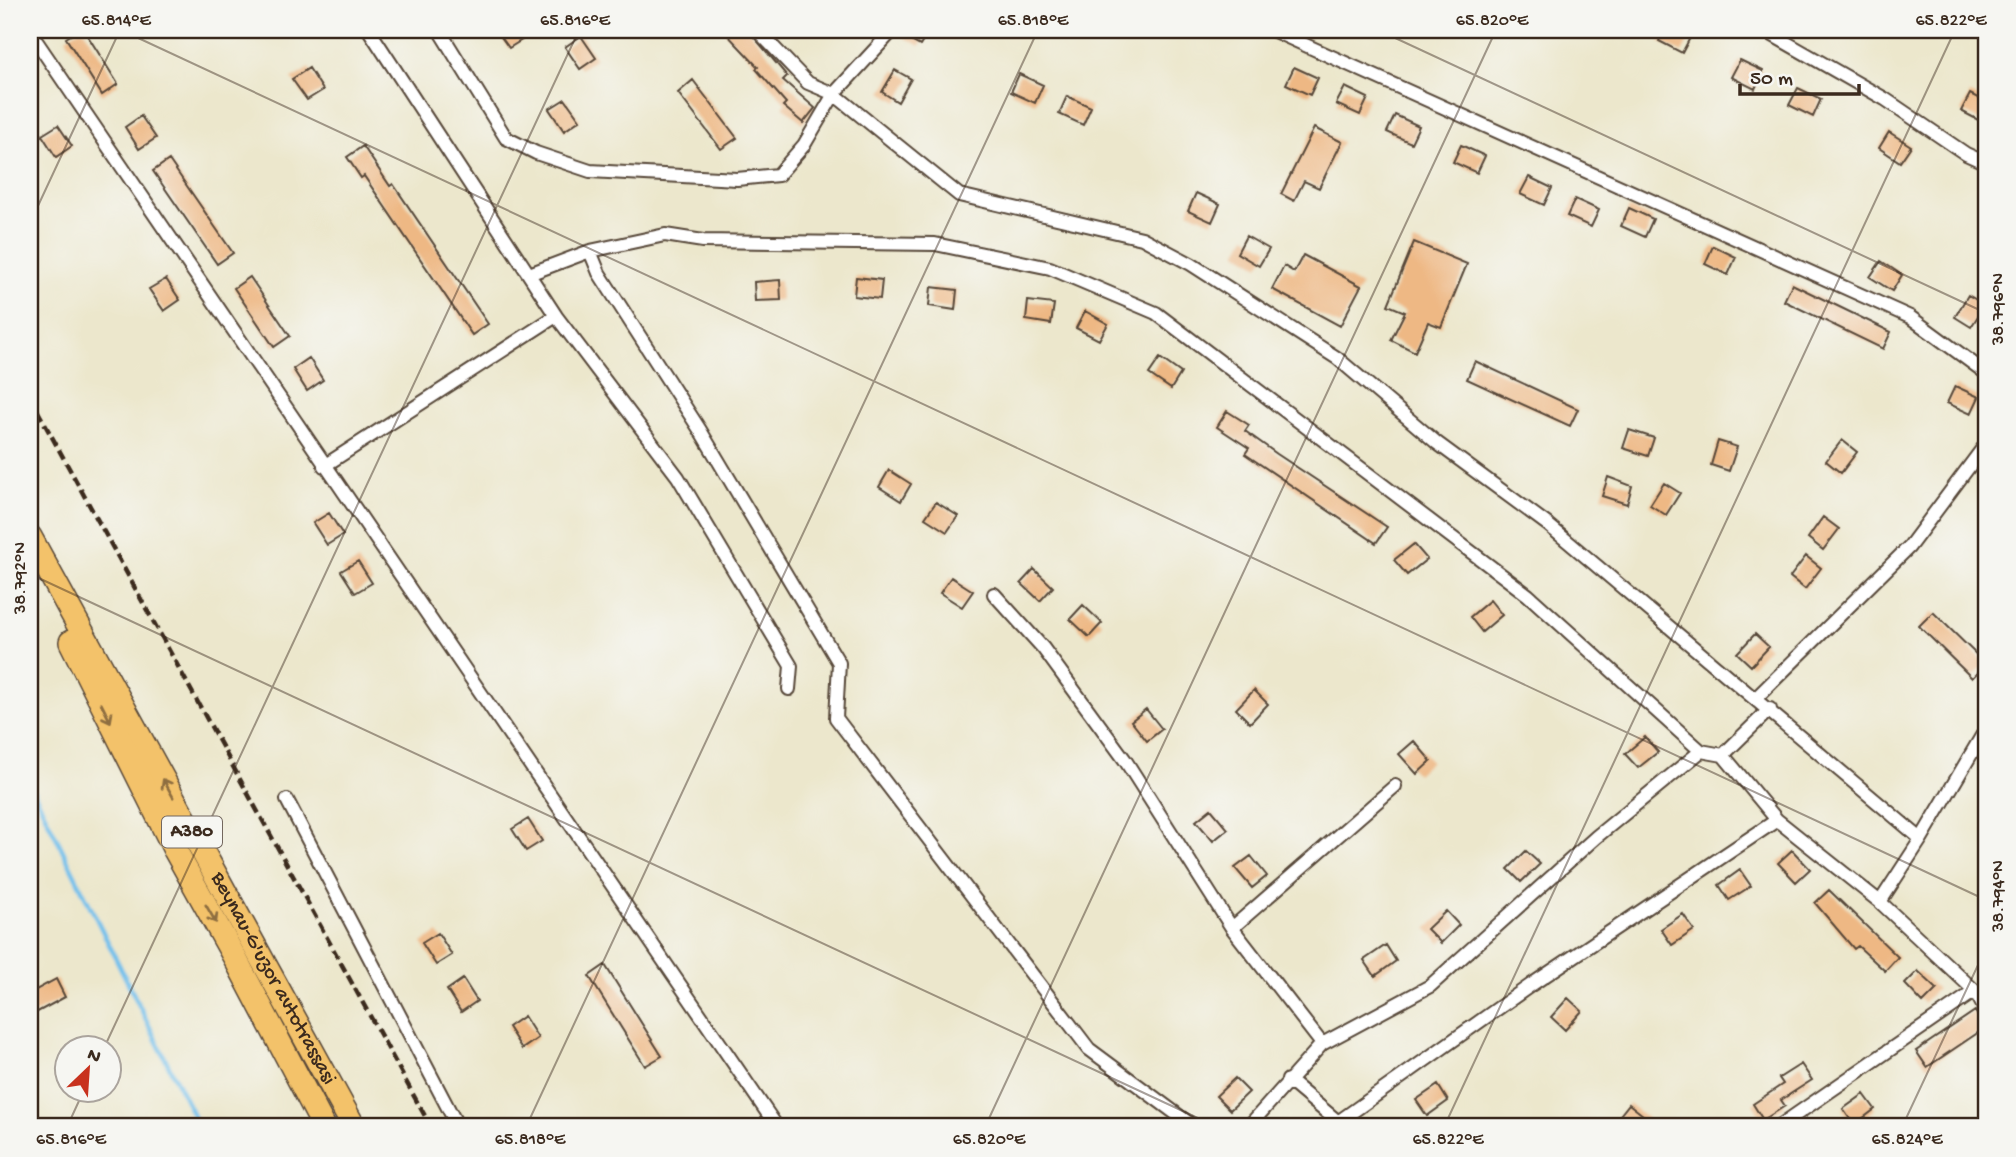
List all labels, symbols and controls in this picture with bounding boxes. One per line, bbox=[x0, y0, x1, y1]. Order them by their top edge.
text: 65.814°E bbox=[81, 11, 151, 32]
text: 65.816°E bbox=[540, 11, 611, 32]
text: 65.818°E bbox=[998, 11, 1069, 32]
text: 65.820°E bbox=[1456, 11, 1529, 32]
text: 65.822°E bbox=[1915, 11, 1987, 32]
scale bar bbox=[1740, 52, 1858, 96]
text: 50 m bbox=[1750, 68, 1793, 93]
text: 38.796°N bbox=[1989, 273, 2010, 346]
text: 38.792°N bbox=[11, 542, 32, 615]
one-way arrow bbox=[99, 702, 113, 723]
one-way arrow bbox=[161, 779, 175, 799]
road number: A380 bbox=[162, 817, 222, 848]
text: 38.794°N bbox=[1989, 860, 2010, 933]
street label: Beynau-G'uzor avtotrassasi bbox=[204, 867, 341, 1089]
one-way arrow bbox=[204, 904, 218, 924]
north arrow bbox=[52, 1034, 122, 1104]
text: N bbox=[83, 1044, 104, 1070]
text: 65.816°E bbox=[36, 1130, 107, 1151]
text: 65.818°E bbox=[495, 1130, 566, 1151]
text: 65.820°E bbox=[953, 1130, 1026, 1151]
text: 65.822°E bbox=[1412, 1130, 1484, 1151]
text: 65.824°E bbox=[1872, 1130, 1943, 1151]

